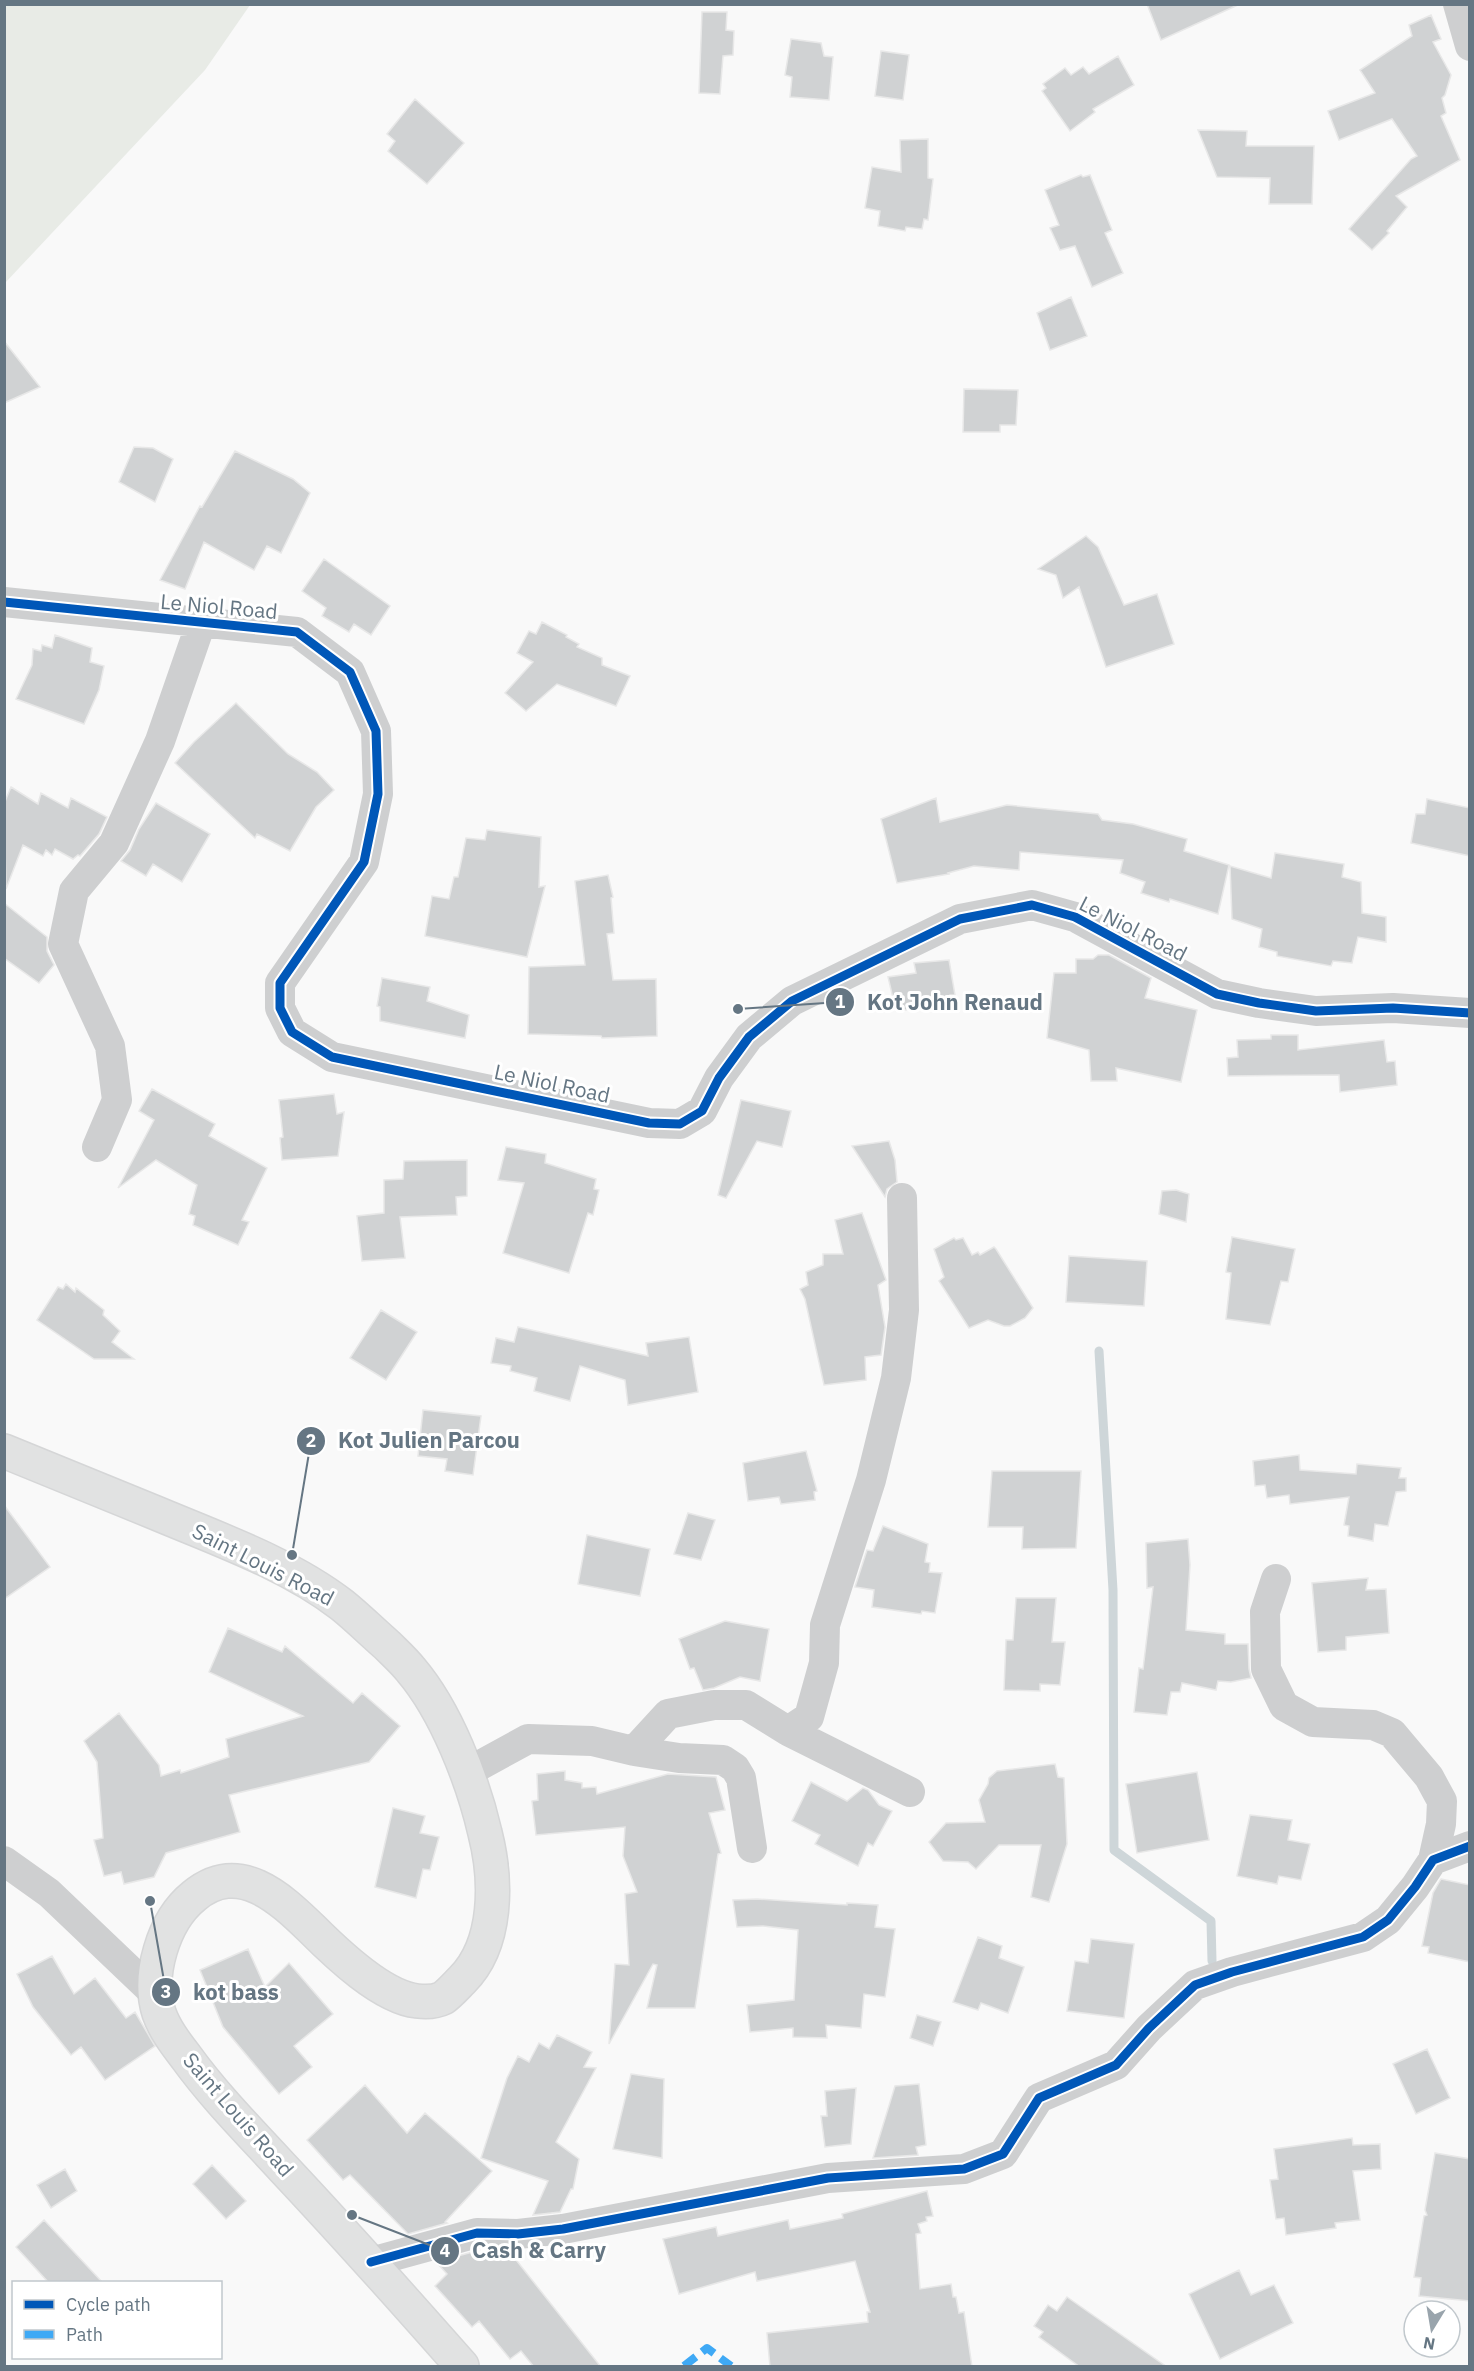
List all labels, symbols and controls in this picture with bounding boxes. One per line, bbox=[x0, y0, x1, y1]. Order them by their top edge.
street label: Le Niol Road bbox=[159, 587, 279, 625]
street label: Le Niol Road bbox=[1075, 889, 1192, 967]
callout: Kot John Renaud bbox=[825, 982, 1055, 1022]
text: Kot John Renaud bbox=[867, 987, 1043, 1016]
text: 1 bbox=[835, 990, 846, 1013]
street label: Le Niol Road bbox=[492, 1057, 613, 1109]
callout: Kot Julien Parcou bbox=[296, 1421, 532, 1461]
text: Kot Julien Parcou bbox=[338, 1425, 520, 1454]
text: 2 bbox=[306, 1429, 316, 1452]
street label: Saint Louis Road bbox=[188, 1516, 339, 1612]
callout: kot bass bbox=[151, 1972, 291, 2012]
text: kot bass bbox=[193, 1977, 279, 2006]
text: 3 bbox=[161, 1980, 171, 2003]
street label: Saint Louis Road bbox=[177, 2046, 300, 2182]
callout: Cash & Carry bbox=[430, 2231, 618, 2271]
text: Cash & Carry bbox=[472, 2235, 606, 2264]
text: 4 bbox=[440, 2239, 451, 2262]
legend bbox=[12, 2281, 222, 2359]
text: Cycle path bbox=[66, 2293, 151, 2316]
north arrow bbox=[1402, 2299, 1462, 2359]
text: Path bbox=[66, 2323, 103, 2346]
text: N bbox=[1422, 2333, 1437, 2355]

